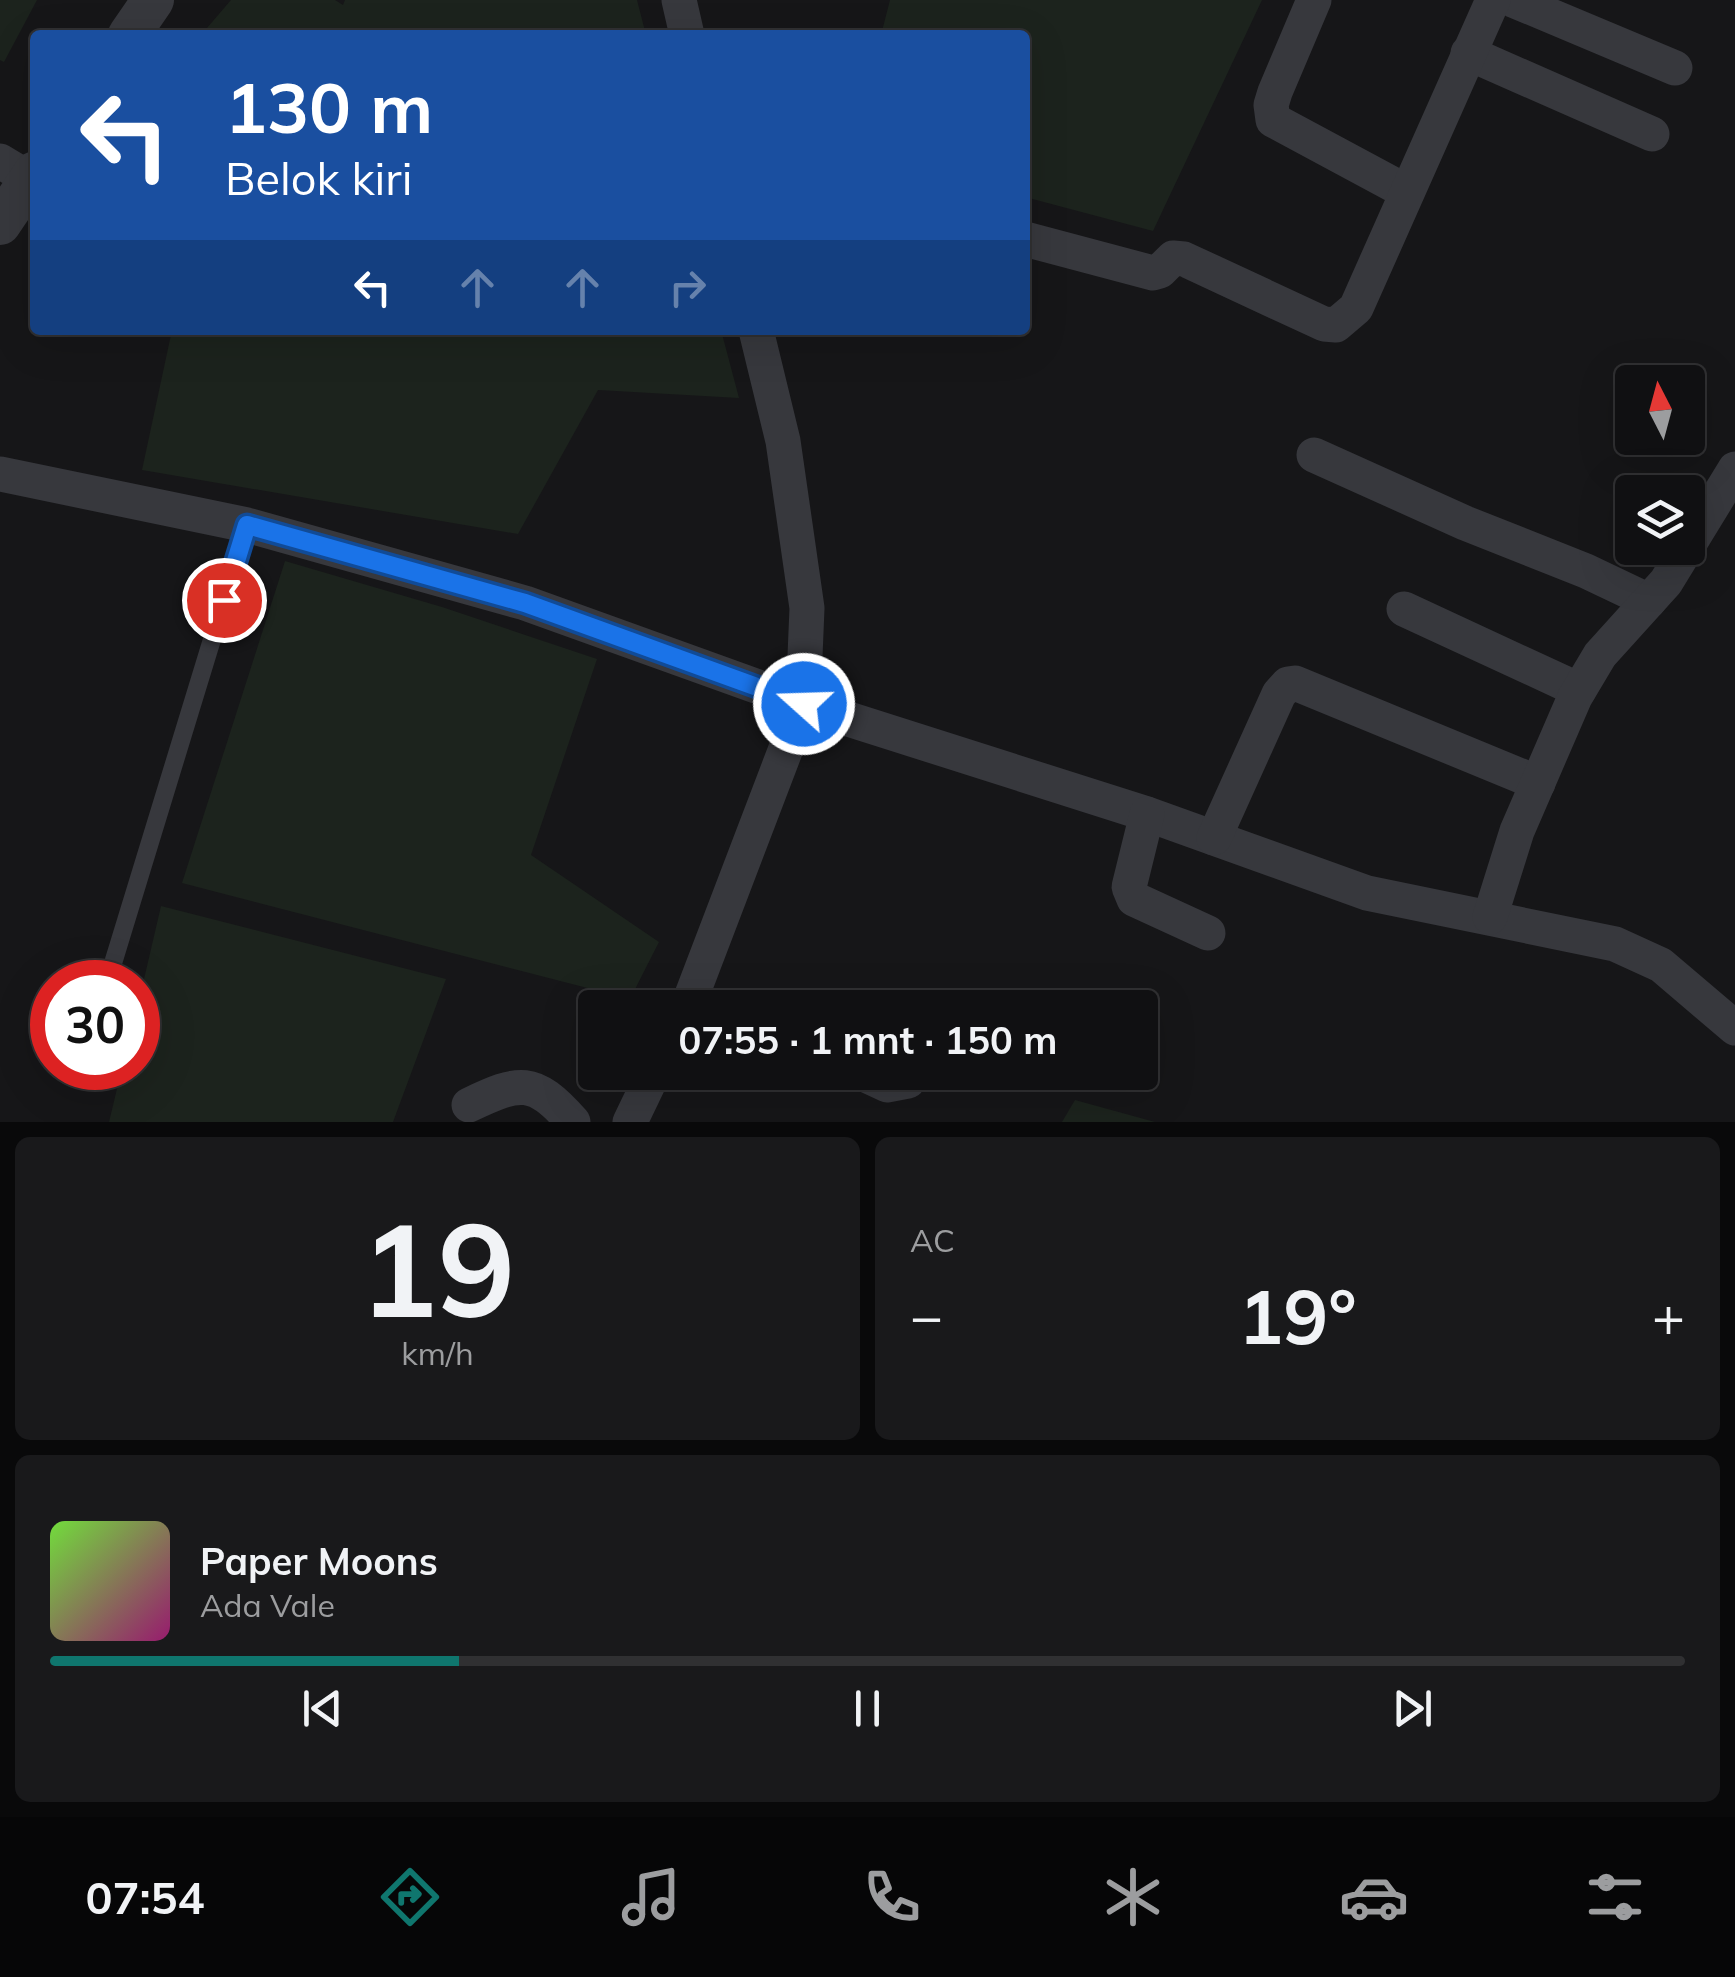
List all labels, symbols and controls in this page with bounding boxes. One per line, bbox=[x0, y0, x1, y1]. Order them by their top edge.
text: 130 m bbox=[225, 63, 433, 151]
icon: left bbox=[60, 70, 190, 200]
text: Belok kiri bbox=[225, 150, 412, 206]
icon: left bbox=[345, 260, 400, 315]
icon: ahead bbox=[450, 260, 505, 315]
icon: ahead bbox=[555, 260, 610, 315]
icon: right bbox=[660, 260, 715, 315]
north arrow bbox=[1615, 365, 1705, 455]
map controls bbox=[1615, 365, 1705, 565]
button: layers bbox=[1615, 475, 1705, 565]
pin bbox=[182, 558, 267, 643]
icon: arrive bbox=[197, 573, 252, 628]
position arrow bbox=[752, 652, 856, 756]
speed limit sign: 30 bbox=[30, 960, 160, 1090]
text: 07:55 · 1 mnt · 150 m bbox=[678, 1016, 1058, 1064]
text: 19 bbox=[359, 1186, 516, 1350]
text: AC bbox=[910, 1220, 955, 1260]
text: 19° bbox=[1238, 1269, 1357, 1363]
text: − bbox=[910, 1281, 943, 1350]
text: + bbox=[1652, 1281, 1685, 1350]
text: km/h bbox=[401, 1333, 474, 1373]
text: Paper Moons bbox=[200, 1537, 438, 1585]
text: Ada Vale bbox=[200, 1585, 335, 1625]
icon: previous bbox=[295, 1681, 350, 1736]
icon: pause bbox=[840, 1681, 895, 1736]
icon: next bbox=[1385, 1681, 1440, 1736]
icon: directions bbox=[375, 1862, 445, 1932]
icon: music bbox=[616, 1862, 686, 1932]
icon: phone bbox=[857, 1862, 927, 1932]
icon: climate bbox=[1098, 1862, 1168, 1932]
icon: car bbox=[1339, 1862, 1409, 1932]
icon: filters bbox=[1580, 1862, 1650, 1932]
text: 07:54 bbox=[85, 1869, 205, 1925]

